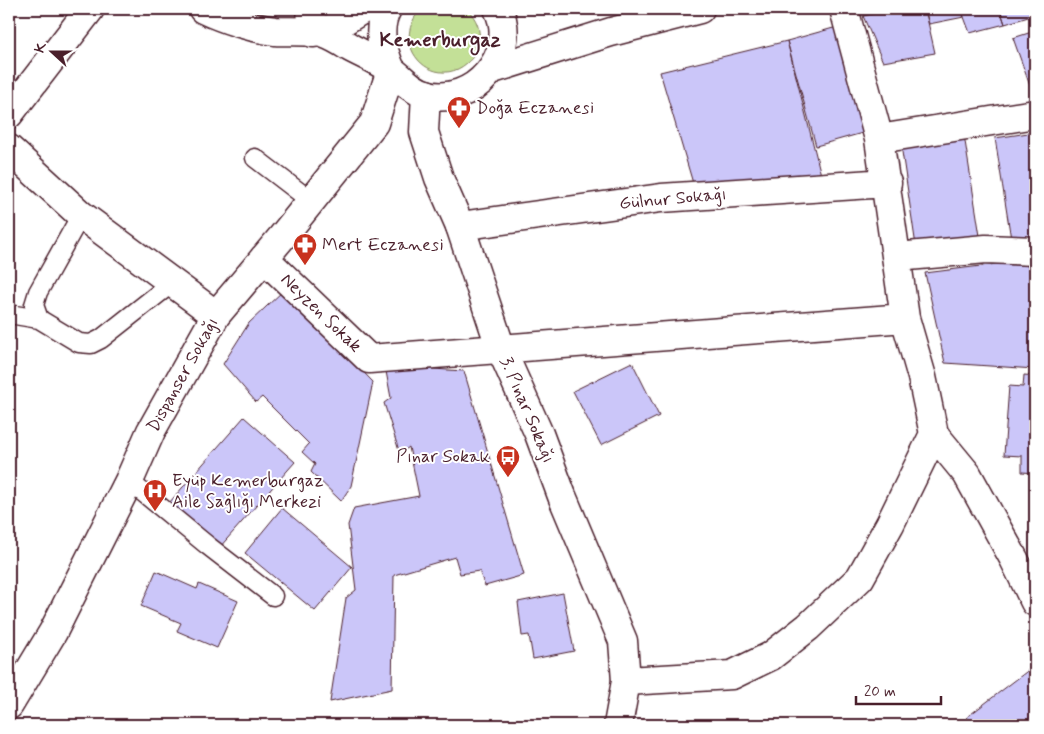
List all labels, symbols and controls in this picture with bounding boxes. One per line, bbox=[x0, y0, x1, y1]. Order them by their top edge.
district label: Kemerburgaz bbox=[379, 27, 501, 56]
north arrow bbox=[28, 28, 78, 78]
text: K bbox=[31, 39, 51, 56]
pharmacy icon: Doğa Eczanesi bbox=[446, 95, 472, 129]
place label: Doğa Eczanesi bbox=[476, 96, 594, 120]
street label: Gülnur Sokağı bbox=[618, 182, 728, 216]
pharmacy icon: Mert Eczanesi bbox=[292, 232, 318, 266]
place label: Mert Eczanesi bbox=[322, 233, 444, 257]
street label: Neyzen Sokak bbox=[275, 268, 367, 358]
street label: Dispanser Sokağı bbox=[142, 313, 224, 437]
street label: 3. Pınar Sokağı bbox=[494, 353, 560, 467]
bus stop icon: Pınar Sokak bbox=[495, 444, 521, 478]
place label: Pınar Sokak bbox=[396, 445, 490, 469]
place label: Eyüp Kemerburgaz Aile Sağlığı Merkezi bbox=[172, 469, 324, 514]
hospital icon: Eyüp Kemerburgaz Aile Sağlığı Merkezi bbox=[142, 478, 168, 512]
scale bar bbox=[856, 674, 942, 706]
text: 20 m bbox=[864, 682, 896, 702]

